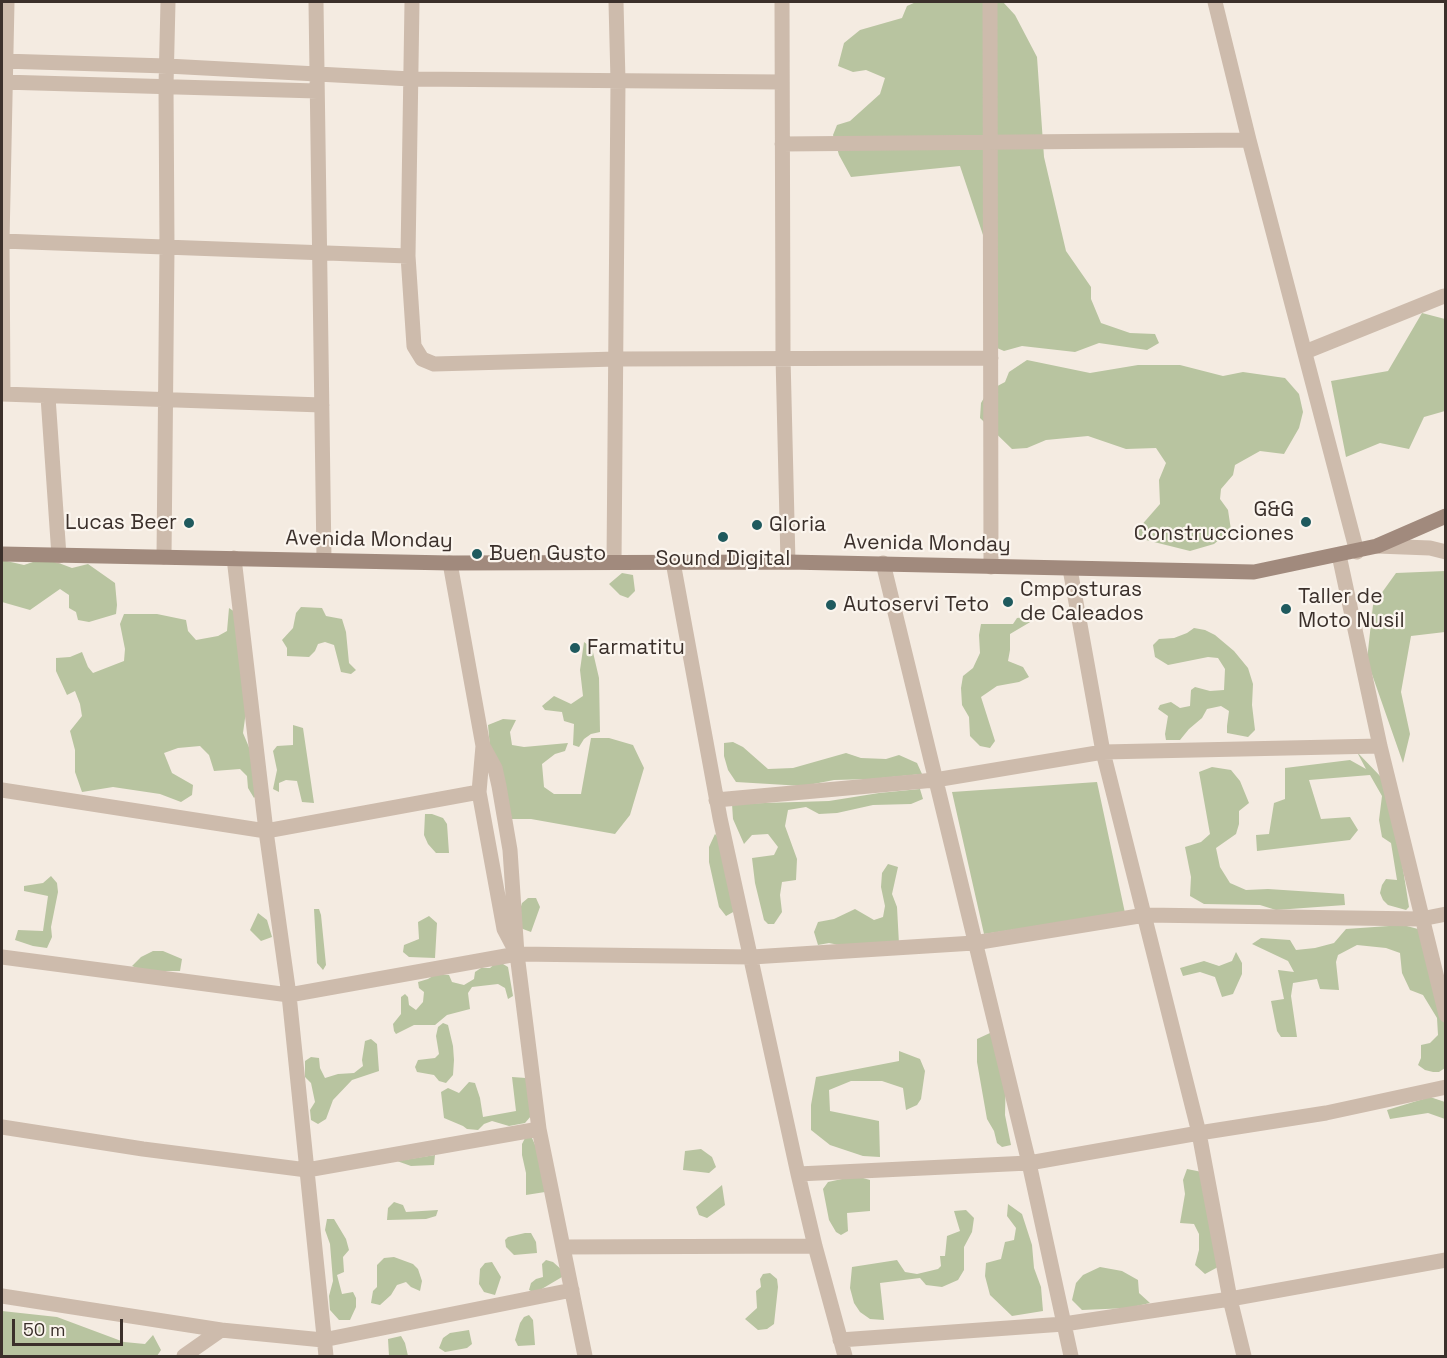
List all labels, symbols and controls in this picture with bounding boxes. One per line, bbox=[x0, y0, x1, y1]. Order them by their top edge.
place label: G&G Construcciones bbox=[1134, 497, 1294, 547]
place label: Lucas Beer bbox=[65, 510, 177, 536]
place label: Gloria bbox=[769, 512, 826, 538]
marker: G&G Construcciones bbox=[1299, 515, 1313, 529]
marker: Lucas Beer bbox=[182, 516, 196, 530]
marker: Gloria bbox=[750, 518, 764, 532]
street label: Avenida Monday bbox=[285, 526, 453, 554]
marker: Sound Digital bbox=[716, 530, 730, 544]
street label: Avenida Monday bbox=[843, 530, 1011, 558]
place label: Buen Gusto bbox=[489, 541, 606, 567]
place label: Sound Digital bbox=[655, 546, 791, 572]
marker: Buen Gusto bbox=[470, 547, 484, 561]
place label: Cmposturas de Caleados bbox=[1020, 577, 1144, 627]
place label: Taller de Moto Nusil bbox=[1298, 584, 1405, 634]
place label: Autoservi Teto bbox=[843, 592, 989, 618]
marker: Cmposturas de Caleados bbox=[1001, 595, 1015, 609]
marker: Autoservi Teto bbox=[824, 598, 838, 612]
marker: Taller de Moto Nusil bbox=[1279, 602, 1293, 616]
place label: Farmatitu bbox=[587, 635, 685, 661]
marker: Farmatitu bbox=[568, 641, 582, 655]
scale bar bbox=[15, 1307, 126, 1345]
text: 50 m bbox=[23, 1318, 65, 1341]

